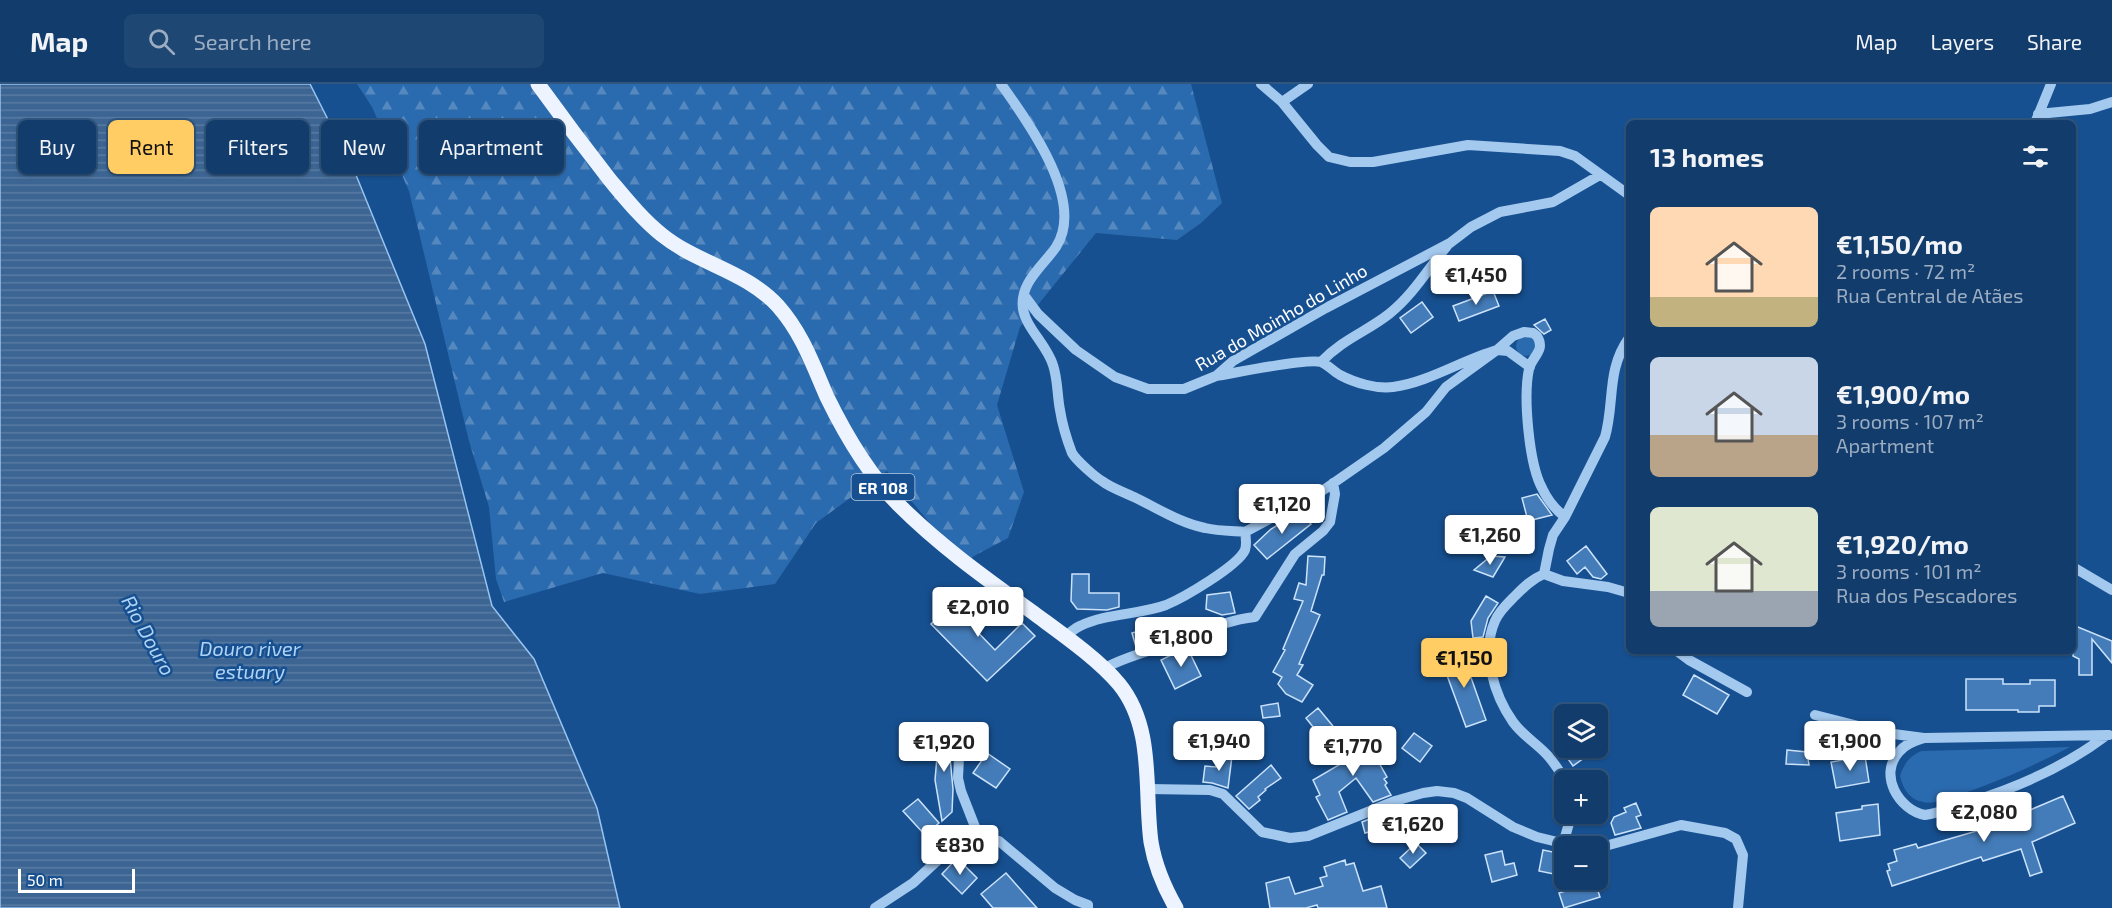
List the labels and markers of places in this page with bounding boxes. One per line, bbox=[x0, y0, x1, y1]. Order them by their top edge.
pin: €1,450 bbox=[1427, 255, 1525, 306]
pin: €1,120 bbox=[1233, 484, 1331, 535]
pin: €1,260 bbox=[1441, 515, 1539, 566]
pin: €2,010 bbox=[929, 587, 1027, 638]
pin: €1,800 bbox=[1132, 617, 1230, 668]
pin: €1,150 bbox=[1415, 638, 1513, 689]
pin: €1,940 bbox=[1170, 721, 1268, 772]
pin: €1,900 bbox=[1801, 721, 1899, 772]
pin: €1,920 bbox=[895, 722, 993, 773]
pin: €1,770 bbox=[1304, 726, 1402, 777]
pin: €2,080 bbox=[1935, 792, 2033, 843]
pin: €1,620 bbox=[1364, 804, 1462, 855]
pin: €830 bbox=[924, 825, 996, 876]

